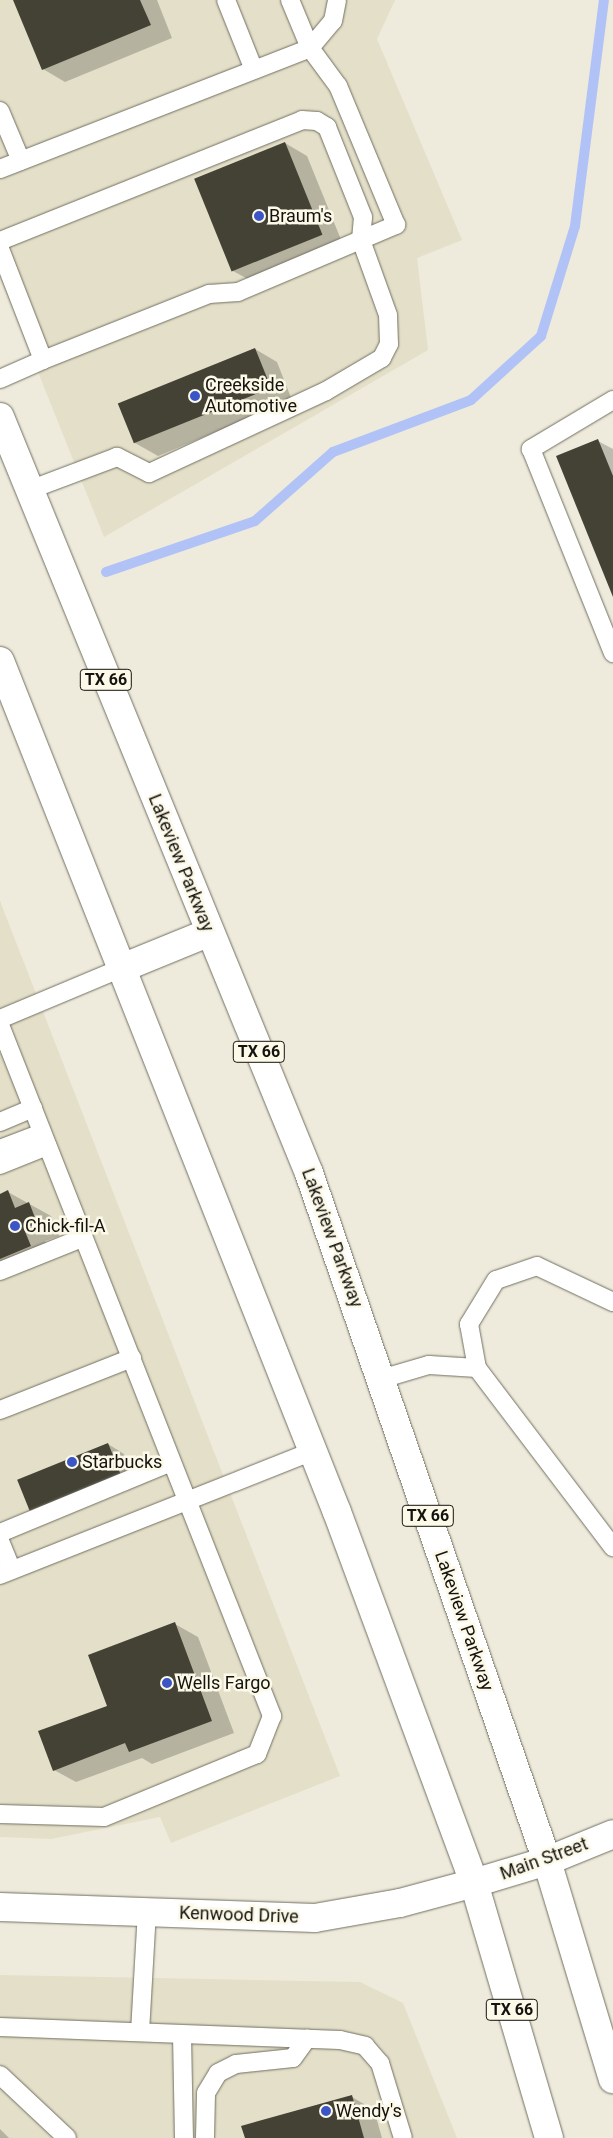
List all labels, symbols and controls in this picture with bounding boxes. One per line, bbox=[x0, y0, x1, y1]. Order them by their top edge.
place label: Braum's bbox=[269, 205, 332, 227]
marker: Braum's bbox=[253, 210, 265, 222]
place label: Creekside Automotive bbox=[205, 375, 297, 418]
marker: Creekside Automotive bbox=[189, 390, 201, 402]
road number: TX 66 bbox=[80, 666, 132, 694]
street label: Lakeview Parkway bbox=[144, 791, 218, 935]
road number: TX 66 bbox=[233, 1038, 285, 1066]
street label: Lakeview Parkway bbox=[297, 1165, 367, 1311]
place label: Chick-fil-A bbox=[25, 1215, 106, 1237]
marker: Chick-fil-A bbox=[9, 1220, 21, 1232]
place label: Starbucks bbox=[82, 1451, 162, 1473]
marker: Starbucks bbox=[66, 1456, 78, 1468]
road number: TX 66 bbox=[402, 1502, 454, 1530]
street label: Lakeview Parkway bbox=[430, 1548, 498, 1694]
place label: Wells Fargo bbox=[177, 1672, 270, 1694]
marker: Wells Fargo bbox=[161, 1677, 173, 1689]
street label: Main Street bbox=[497, 1833, 591, 1885]
street label: Kenwood Drive bbox=[179, 1902, 299, 1928]
road number: TX 66 bbox=[486, 1996, 538, 2024]
place label: Wendy's bbox=[336, 2100, 402, 2122]
marker: Wendy's bbox=[320, 2105, 332, 2117]

